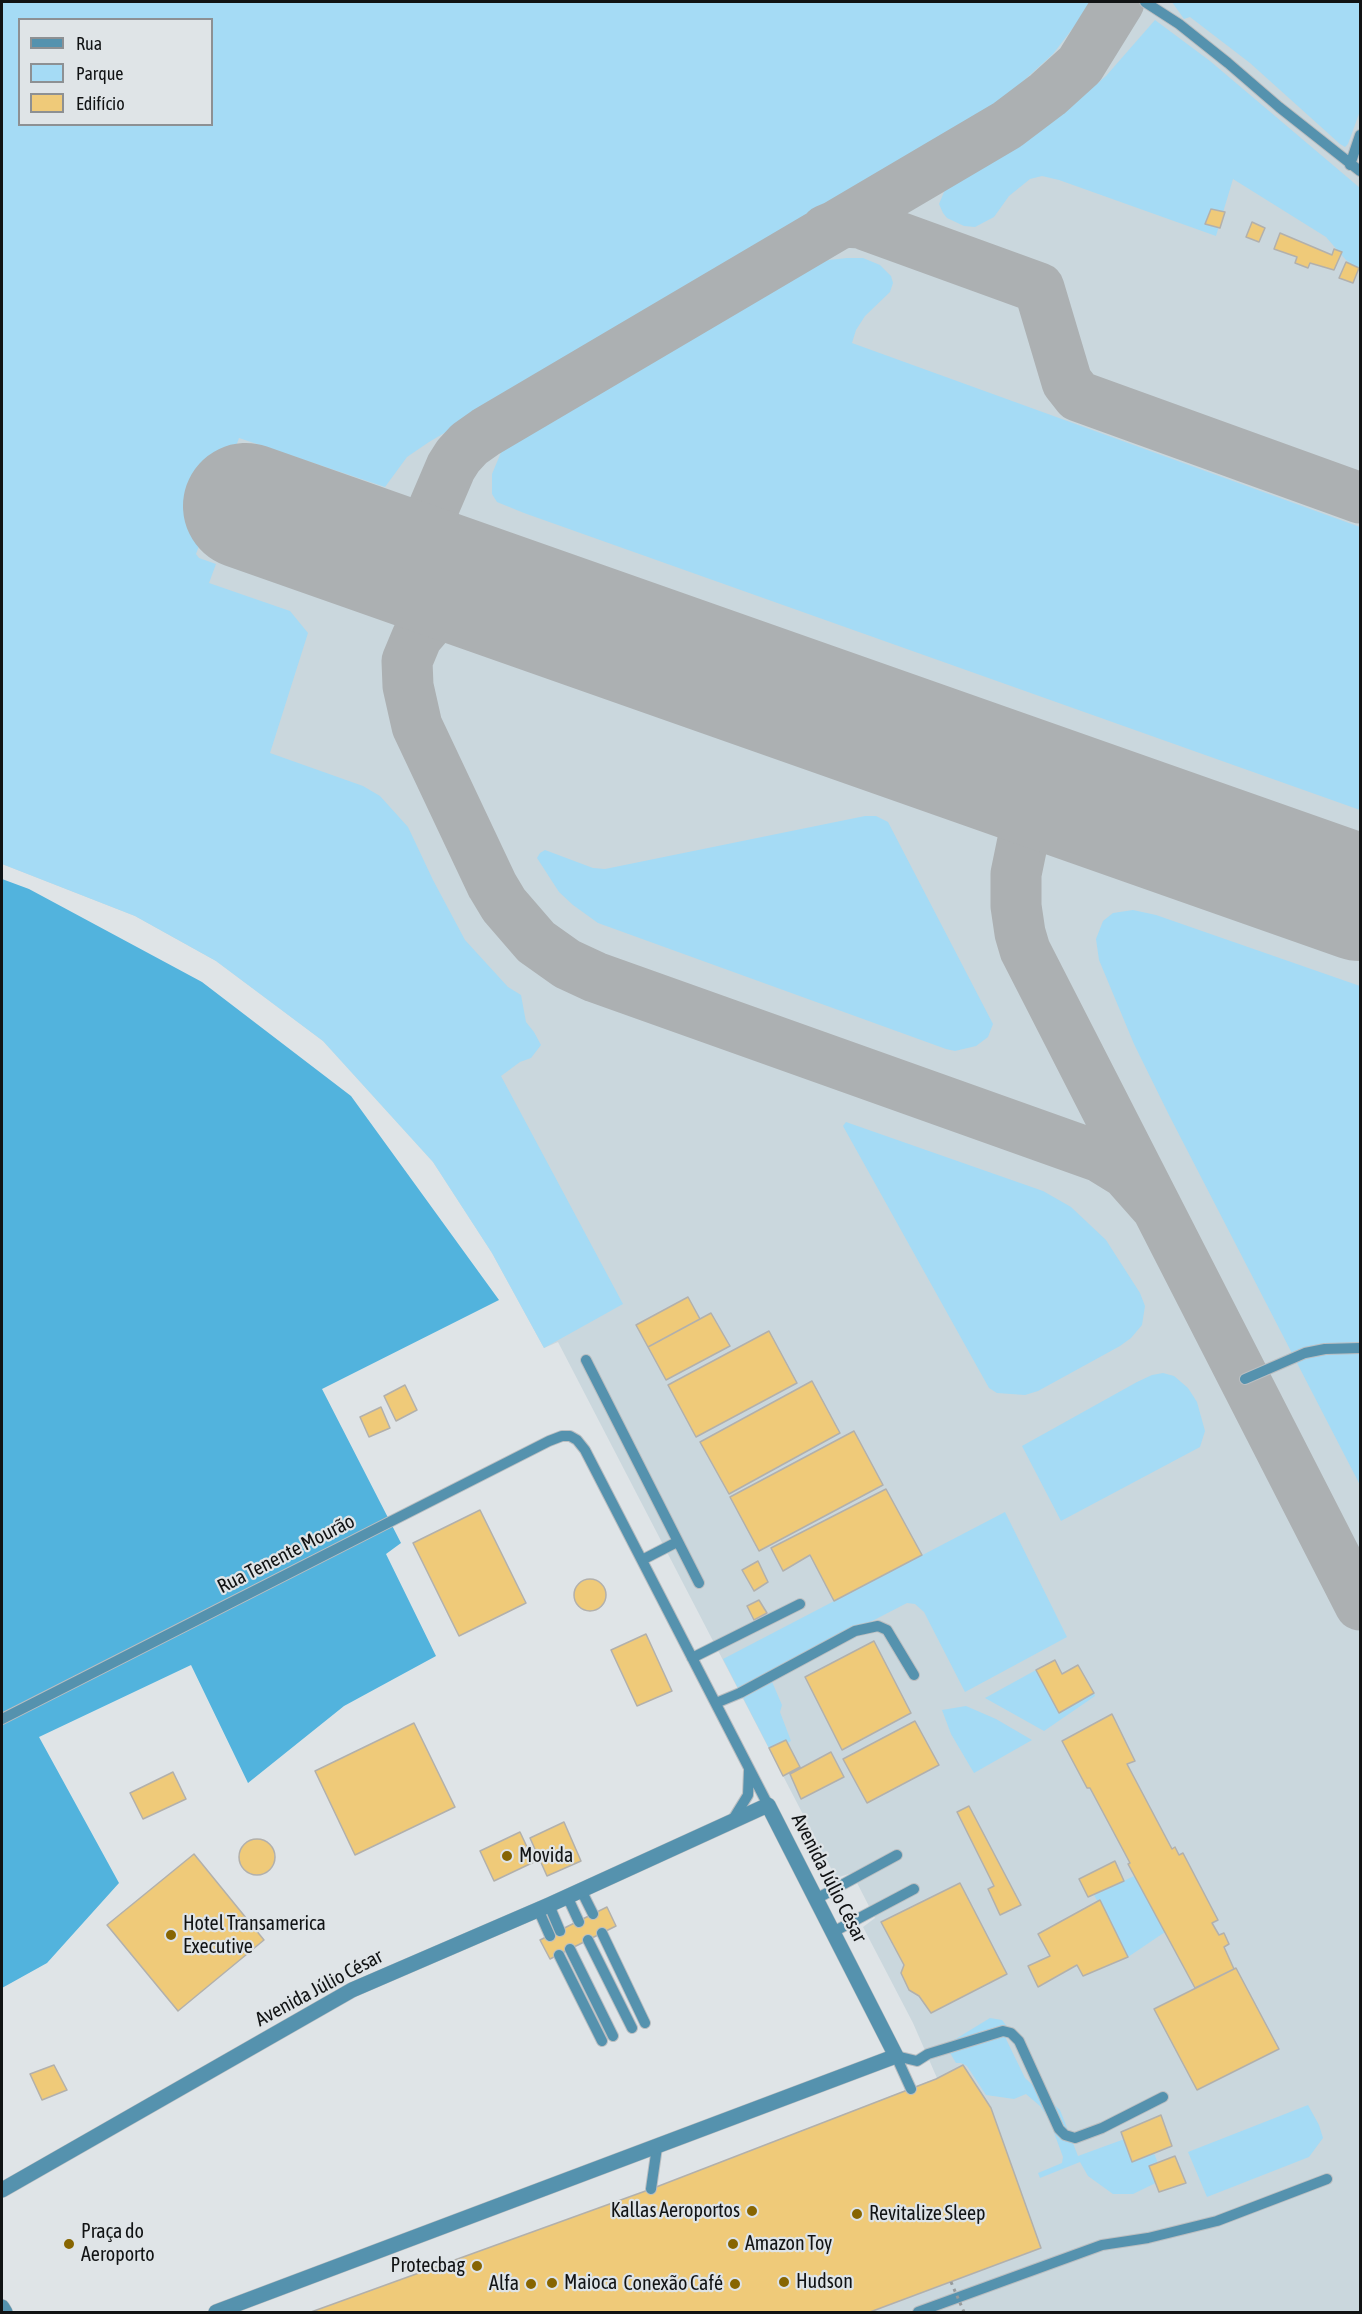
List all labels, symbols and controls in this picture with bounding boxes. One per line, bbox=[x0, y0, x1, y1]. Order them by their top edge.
legend bbox=[18, 18, 213, 126]
text: Rua bbox=[76, 33, 102, 54]
text: Parque bbox=[76, 63, 124, 84]
text: Edifício bbox=[76, 93, 125, 114]
street label: Rua Tenente Mourão bbox=[213, 1509, 359, 1599]
street label: Avenida Júlio César bbox=[786, 1810, 872, 1946]
place label: Movida bbox=[519, 1844, 573, 1868]
marker: Movida bbox=[500, 1849, 514, 1863]
place label: Hotel Transamerica Executive bbox=[183, 1912, 326, 1959]
marker: Hotel Transamerica Executive bbox=[164, 1928, 178, 1942]
street label: Avenida Júlio César bbox=[251, 1944, 387, 2032]
place label: Kallas Aeroportos bbox=[611, 2199, 740, 2223]
place label: Revitalize Sleep bbox=[869, 2202, 986, 2226]
marker: Kallas Aeroportos bbox=[745, 2204, 759, 2218]
marker: Revitalize Sleep bbox=[850, 2207, 864, 2221]
place label: Praça do Aeroporto bbox=[81, 2220, 155, 2267]
place label: Amazon Toy bbox=[745, 2232, 832, 2256]
marker: Praça do Aeroporto bbox=[62, 2237, 76, 2251]
marker: Amazon Toy bbox=[726, 2237, 740, 2251]
place label: Protecbag bbox=[391, 2254, 465, 2278]
marker: Protecbag bbox=[470, 2259, 484, 2273]
place label: Hudson bbox=[796, 2270, 853, 2294]
place label: Maioca bbox=[564, 2271, 617, 2295]
place label: Alfa bbox=[489, 2272, 519, 2296]
place label: Conexão Café bbox=[624, 2272, 723, 2296]
marker: Hudson bbox=[777, 2275, 791, 2289]
marker: Maioca bbox=[545, 2276, 559, 2290]
marker: Alfa bbox=[524, 2277, 538, 2291]
marker: Conexão Café bbox=[728, 2277, 742, 2291]

